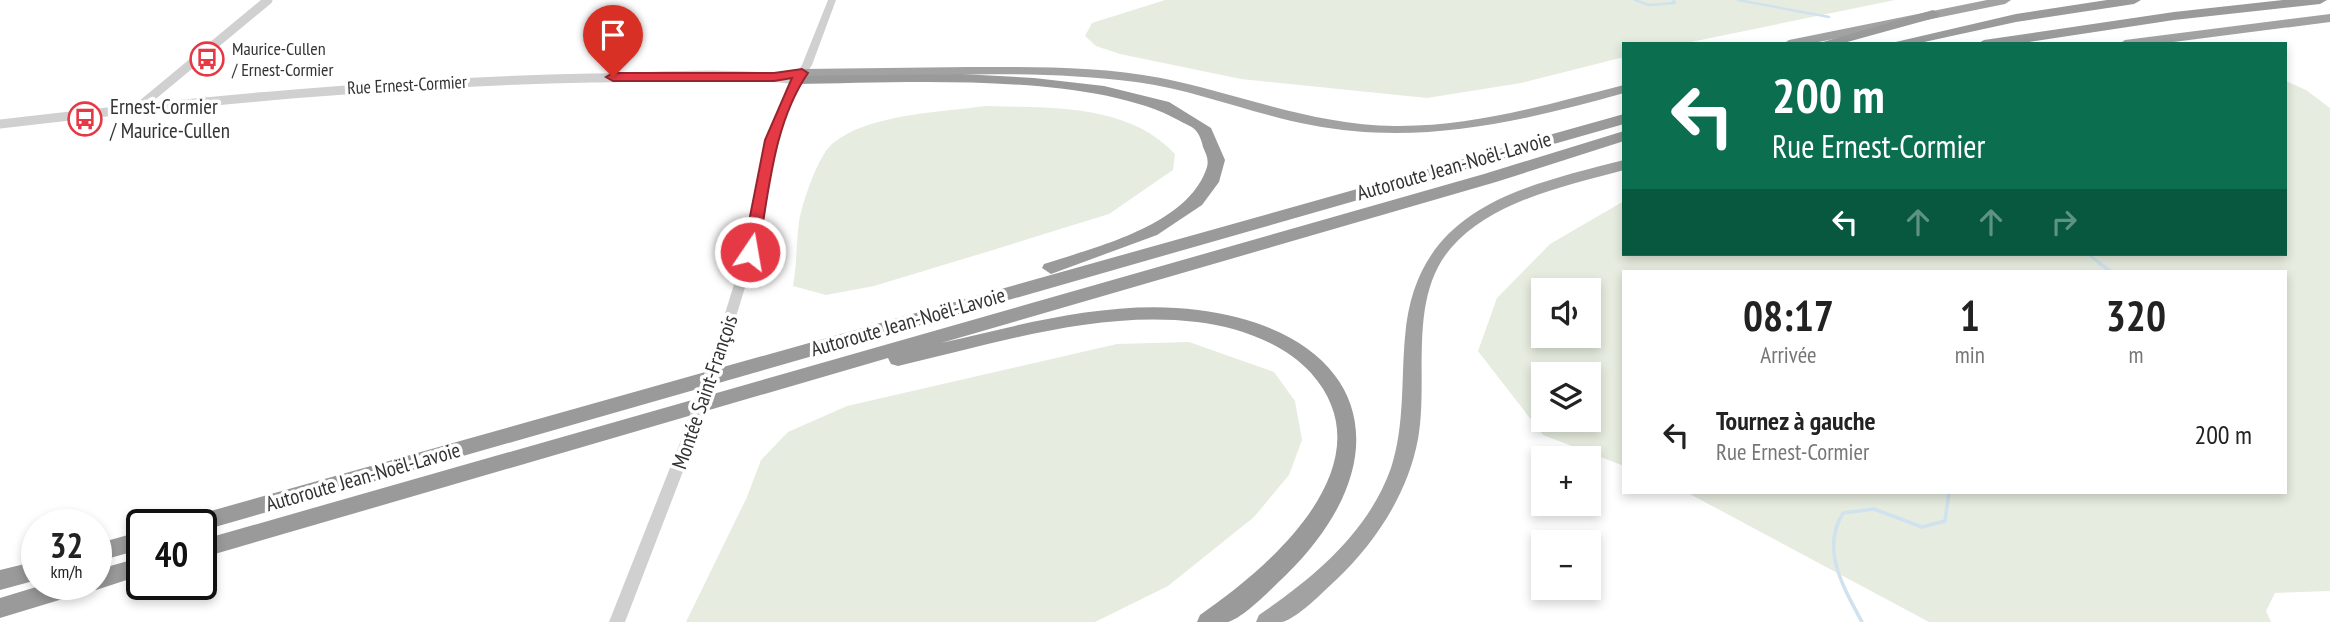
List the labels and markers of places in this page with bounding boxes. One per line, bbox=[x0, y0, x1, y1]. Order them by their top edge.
pin bbox=[583, 5, 643, 77]
place label: Maurice-Cullen / Ernest-Cormier bbox=[231, 37, 333, 81]
bus stop icon: Maurice-Cullen / Ernest-Cormier bbox=[188, 40, 226, 78]
place label: Ernest-Cormier / Maurice-Cullen bbox=[109, 93, 230, 144]
bus stop icon: Ernest-Cormier / Maurice-Cullen bbox=[66, 100, 104, 138]

